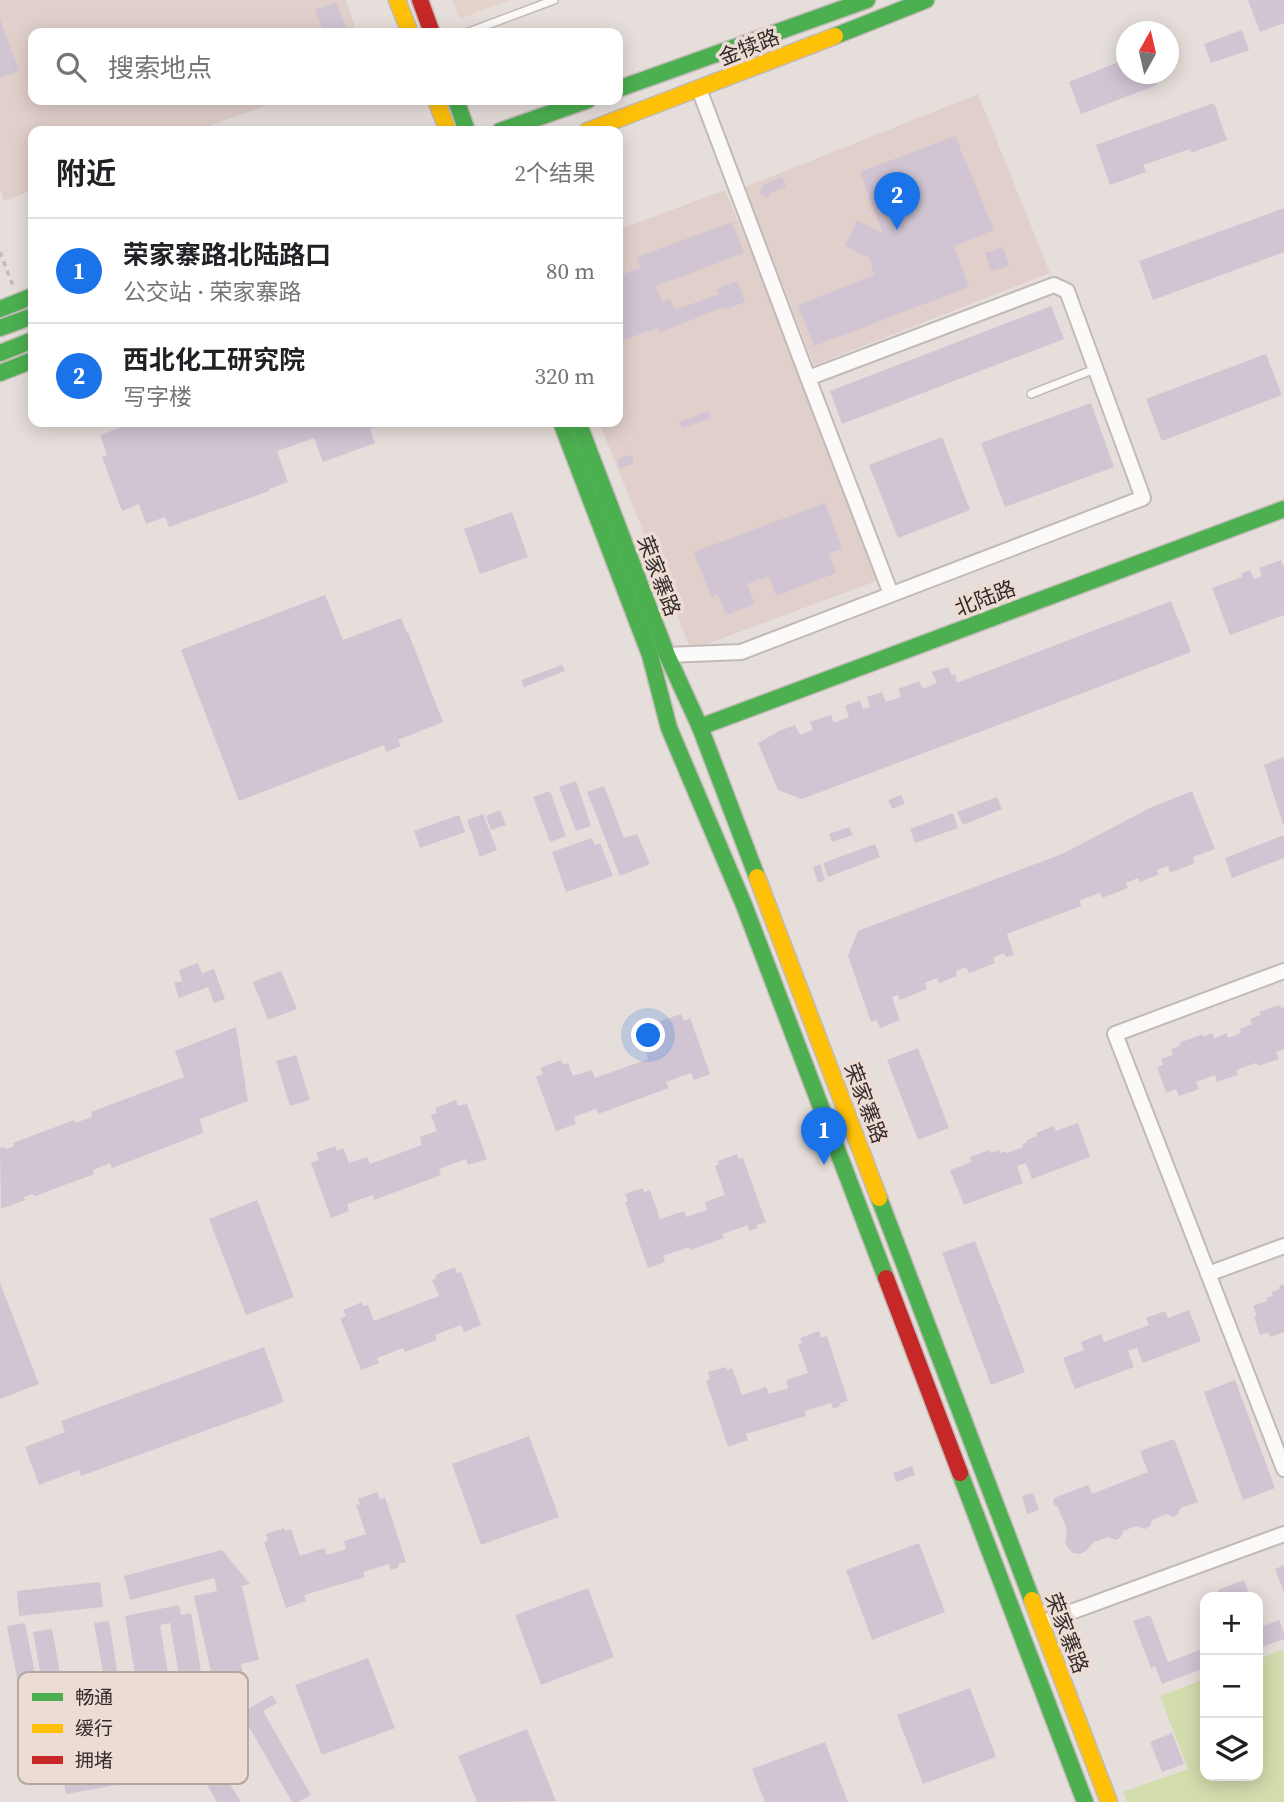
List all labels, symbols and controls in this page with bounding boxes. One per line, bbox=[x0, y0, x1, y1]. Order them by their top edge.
north arrow bbox=[1116, 21, 1179, 84]
street label: 金犊路 bbox=[714, 22, 784, 72]
search box bbox=[28, 28, 623, 105]
icon: search bbox=[52, 48, 90, 86]
text: 搜索地点 bbox=[108, 50, 212, 86]
text: 附近 bbox=[56, 153, 116, 194]
text: 2个结果 bbox=[515, 157, 595, 189]
pin: 2 bbox=[874, 172, 920, 230]
text: 荣家寨路北陆路口 bbox=[123, 237, 331, 273]
text: 1 bbox=[73, 255, 85, 287]
text: 80 m bbox=[546, 255, 595, 287]
text: 公交站 · 荣家寨路 bbox=[123, 276, 302, 308]
text: 西北化工研究院 bbox=[123, 342, 305, 378]
text: 2 bbox=[73, 360, 85, 392]
text: 320 m bbox=[534, 360, 595, 392]
text: 写字楼 bbox=[123, 381, 192, 413]
street label: 荣家寨路 bbox=[630, 532, 688, 620]
street label: 北陆路 bbox=[950, 573, 1020, 623]
your location bbox=[631, 1018, 665, 1052]
street label: 荣家寨路 bbox=[837, 1059, 895, 1147]
pin: 1 bbox=[801, 1107, 847, 1165]
street label: 荣家寨路 bbox=[1038, 1589, 1096, 1677]
map controls bbox=[1200, 1592, 1263, 1781]
button: + bbox=[1200, 1592, 1263, 1655]
button: − bbox=[1200, 1655, 1263, 1718]
legend bbox=[18, 1672, 248, 1784]
text: 畅通 bbox=[75, 1684, 113, 1710]
text: 缓行 bbox=[75, 1715, 113, 1741]
button: layers bbox=[1200, 1718, 1263, 1781]
text: 拥堵 bbox=[75, 1747, 113, 1773]

